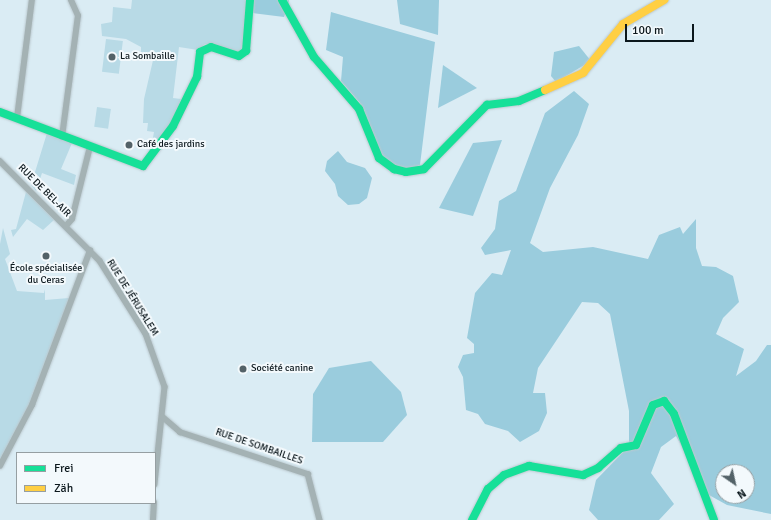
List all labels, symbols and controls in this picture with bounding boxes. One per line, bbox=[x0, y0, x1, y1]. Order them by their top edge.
scale bar bbox=[627, 16, 696, 42]
text: 100 m bbox=[632, 23, 664, 38]
place label: La Sombaille bbox=[120, 51, 175, 63]
marker: La Sombaille bbox=[107, 52, 117, 62]
place label: Café des jardins bbox=[137, 139, 205, 151]
marker: Café des jardins bbox=[124, 140, 134, 150]
street label: RUE DE BEL-AIR bbox=[15, 162, 73, 220]
marker: École spécialisée du Ceras bbox=[41, 251, 51, 261]
street label: RUE DE JÉRUSALEM bbox=[104, 258, 160, 338]
place label: École spécialisée du Ceras bbox=[10, 262, 82, 286]
place label: Société canine bbox=[251, 363, 313, 375]
marker: Société canine bbox=[238, 364, 248, 374]
street label: RUE DE SOMBAILLES bbox=[214, 426, 304, 468]
legend bbox=[16, 452, 156, 504]
text: Frei bbox=[54, 461, 73, 476]
north arrow bbox=[715, 464, 755, 504]
text: Zäh bbox=[54, 481, 73, 496]
text: N bbox=[735, 486, 748, 501]

